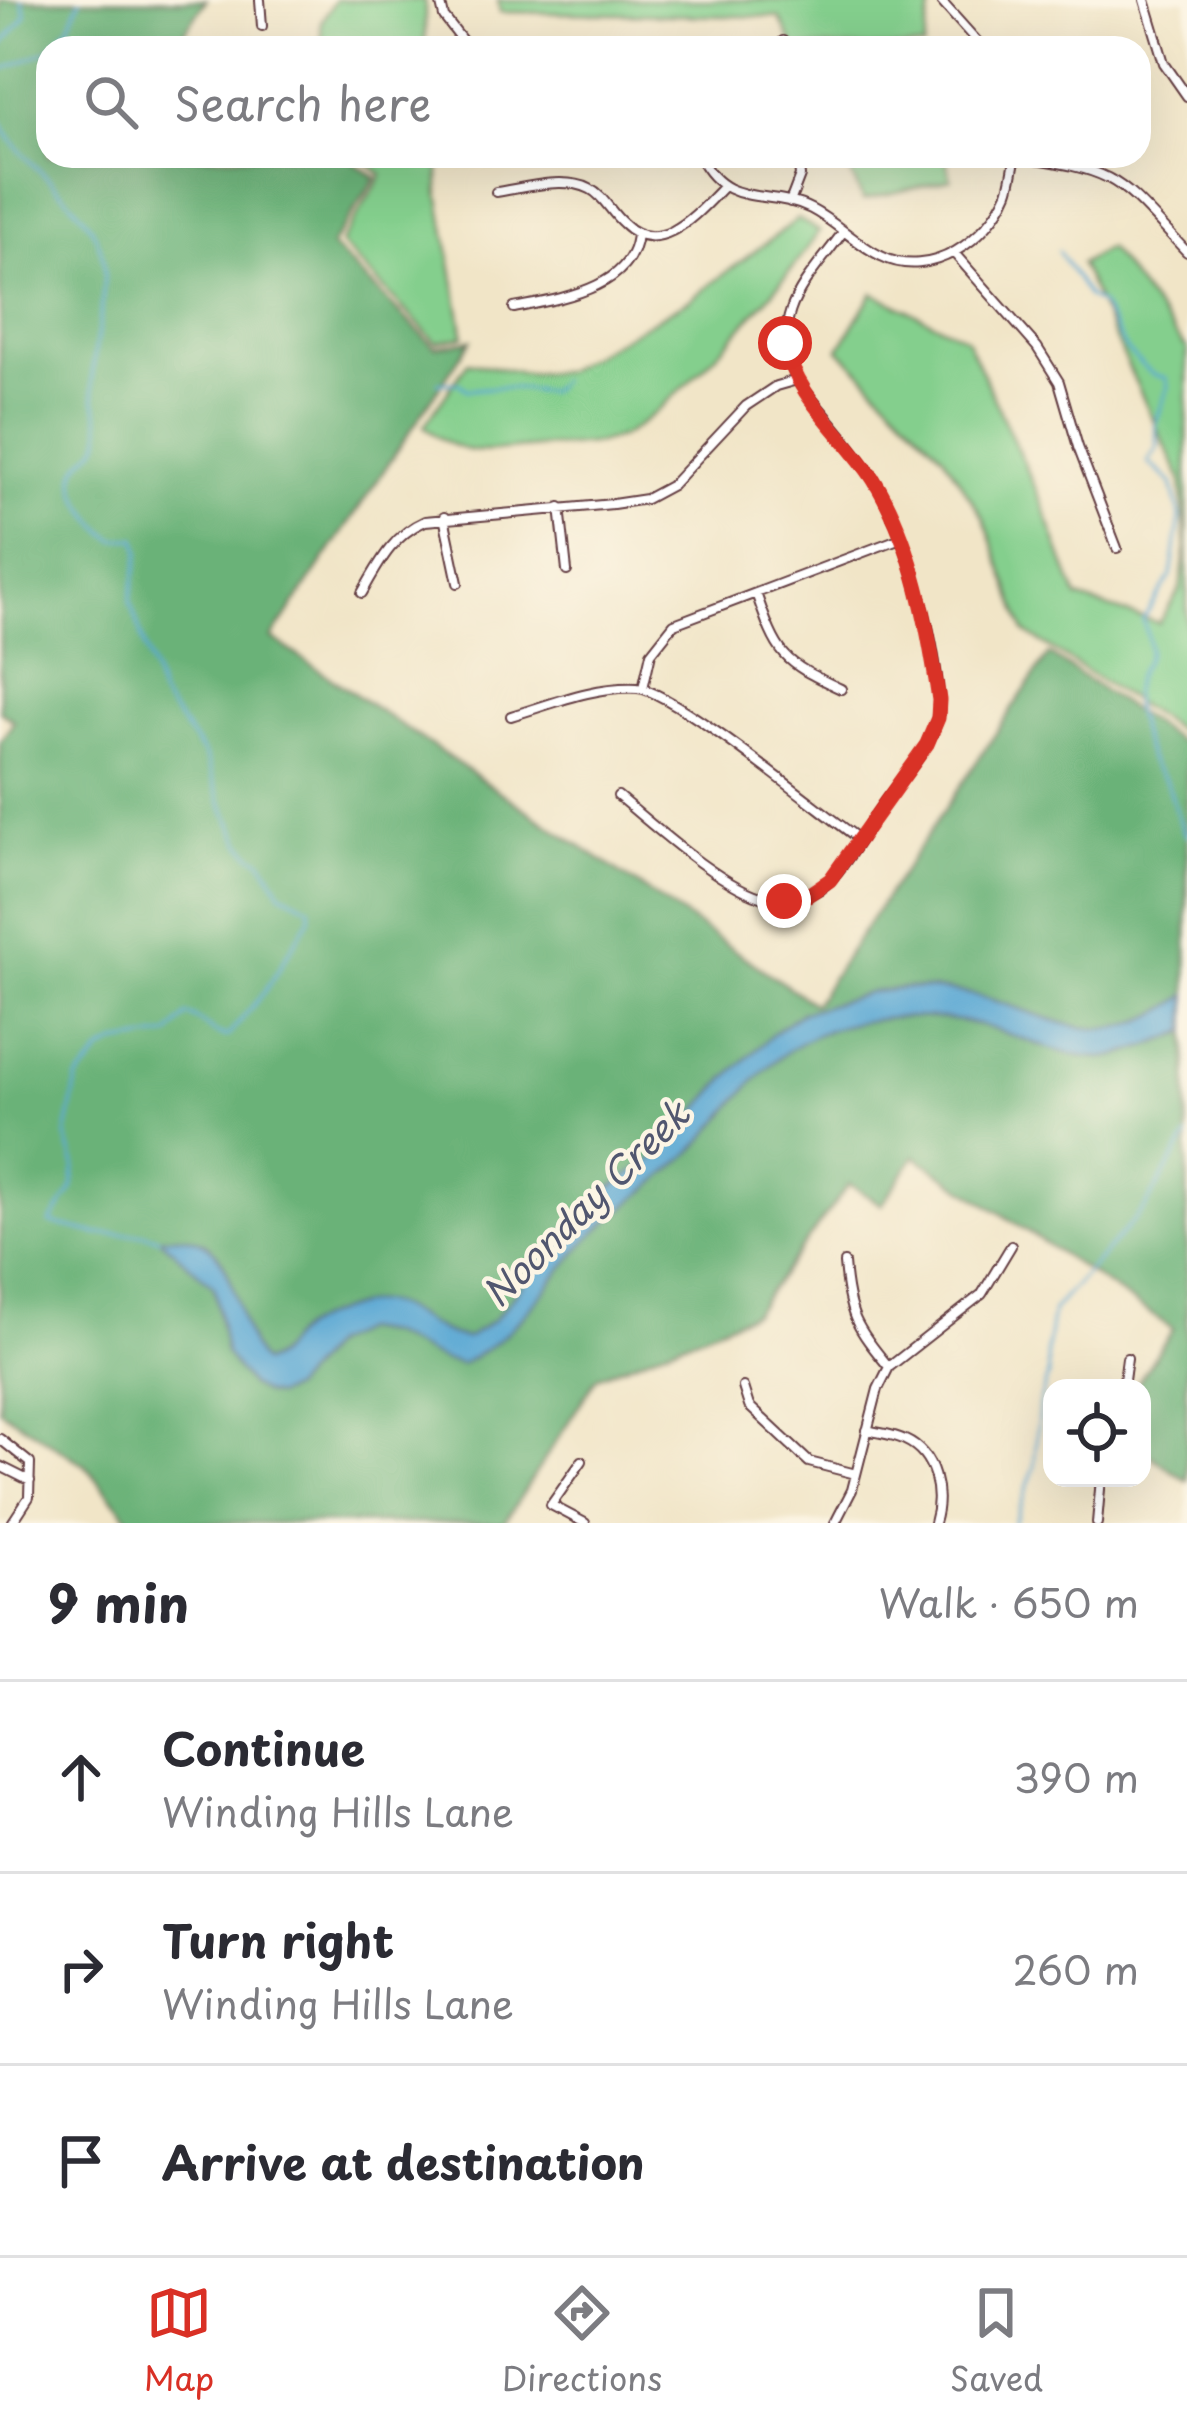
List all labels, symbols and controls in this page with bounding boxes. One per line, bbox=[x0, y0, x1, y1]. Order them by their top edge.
search box bbox=[36, 36, 1151, 168]
text: Search here bbox=[174, 68, 431, 136]
icon: search bbox=[78, 69, 144, 135]
route start bbox=[758, 316, 812, 370]
route end bbox=[757, 874, 811, 928]
water label: Noonday Creek bbox=[469, 1086, 702, 1319]
map controls bbox=[1043, 1379, 1151, 1487]
button: locate bbox=[1043, 1379, 1151, 1487]
text: 9 min bbox=[48, 1563, 189, 1640]
text: Walk · 650 m bbox=[879, 1572, 1139, 1631]
text: Continue bbox=[162, 1713, 365, 1781]
icon: ahead bbox=[48, 1744, 114, 1810]
text: 390 m bbox=[1014, 1747, 1139, 1806]
text: Winding Hills Lane bbox=[162, 1781, 514, 1840]
text: Turn right bbox=[162, 1905, 394, 1973]
icon: right bbox=[48, 1936, 114, 2002]
text: 260 m bbox=[1012, 1939, 1139, 1998]
text: Winding Hills Lane bbox=[162, 1973, 514, 2032]
text: Arrive at destination bbox=[162, 2127, 645, 2195]
icon: arrive bbox=[48, 2128, 114, 2194]
tab: Map bbox=[144, 2280, 214, 2402]
tab: Directions bbox=[502, 2280, 662, 2402]
tab: Saved bbox=[950, 2280, 1043, 2402]

